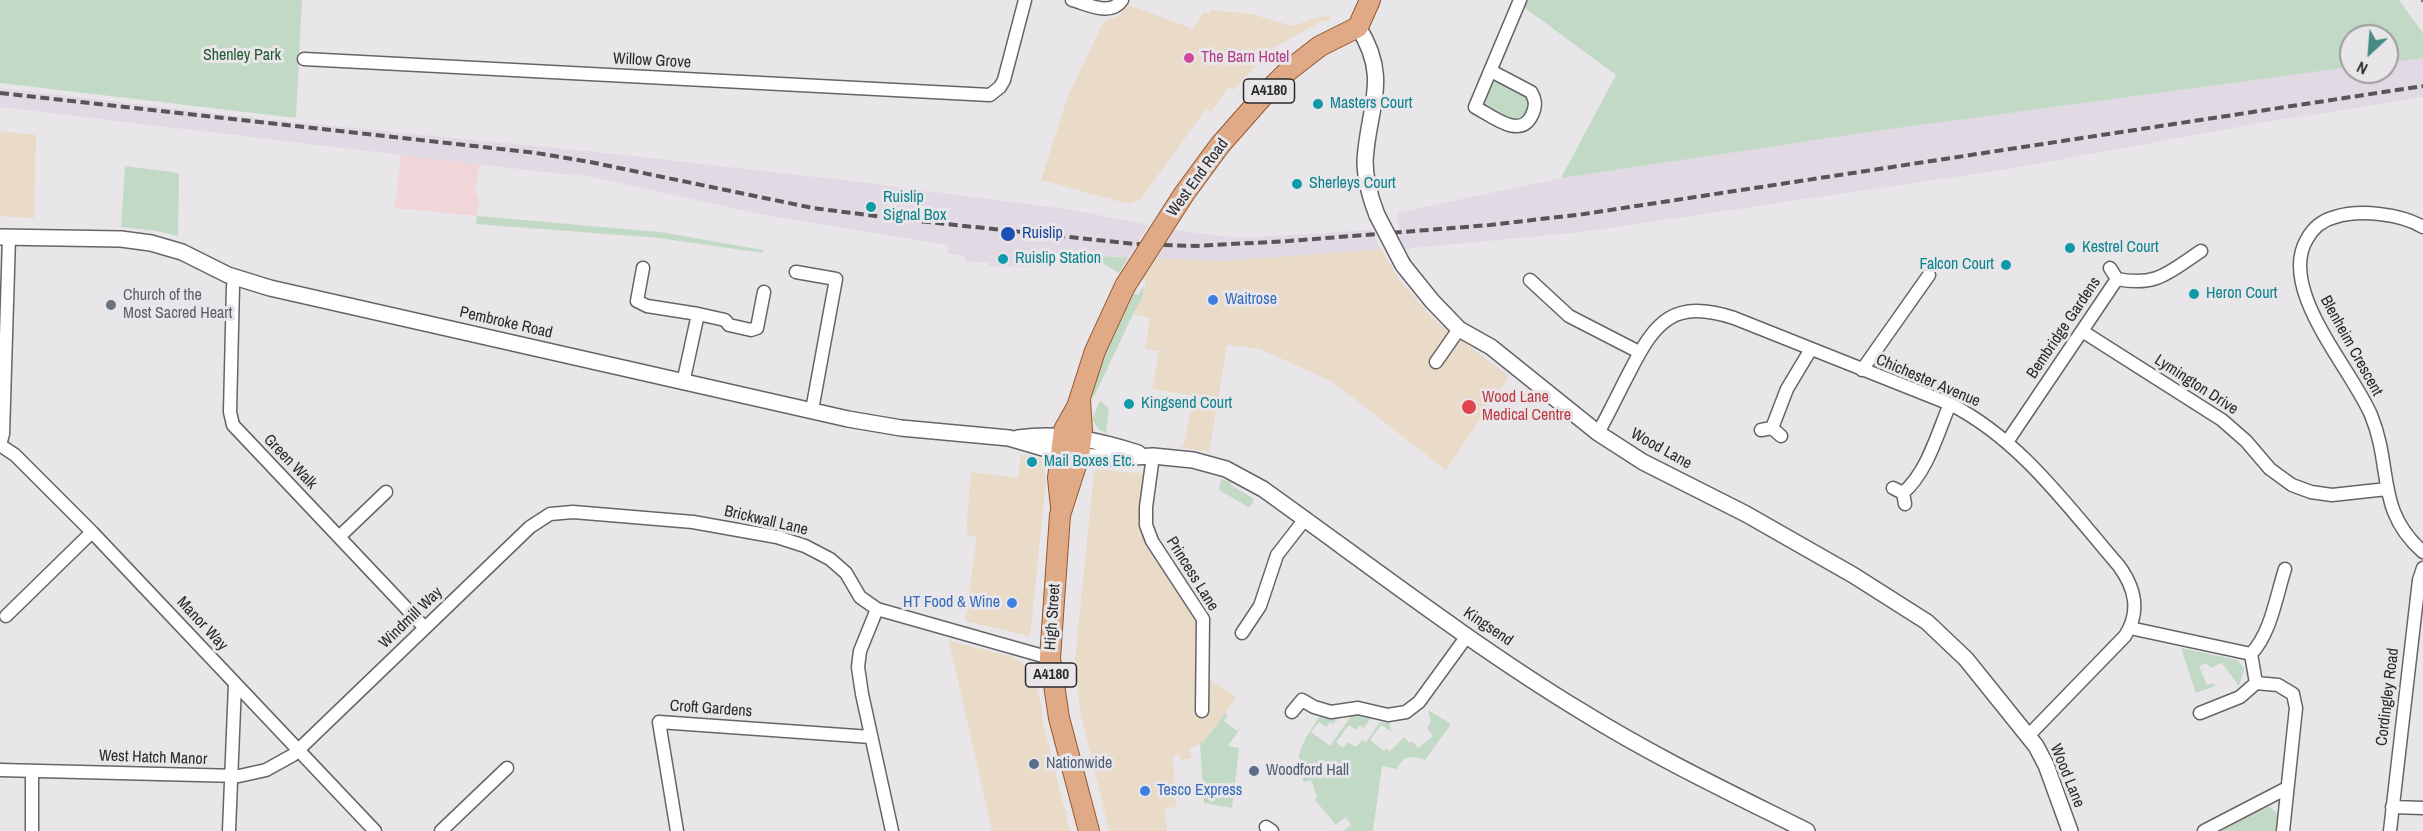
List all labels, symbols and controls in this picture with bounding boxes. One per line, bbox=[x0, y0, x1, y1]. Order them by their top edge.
north arrow bbox=[2339, 24, 2399, 84]
park label: Shenley Park bbox=[203, 46, 281, 66]
place label: The Barn Hotel bbox=[1201, 48, 1289, 68]
street label: Willow Grove bbox=[613, 49, 691, 73]
marker: The Barn Hotel bbox=[1182, 51, 1196, 65]
text: N bbox=[2353, 56, 2371, 80]
road number: A4180 bbox=[1244, 79, 1294, 103]
place label: Masters Court bbox=[1330, 94, 1412, 114]
marker: Masters Court bbox=[1311, 97, 1325, 111]
street label: West End Road bbox=[1163, 135, 1233, 221]
place label: Sherleys Court bbox=[1309, 174, 1396, 194]
marker: Sherleys Court bbox=[1290, 177, 1304, 191]
place label: Ruislip Signal Box bbox=[883, 188, 946, 226]
marker: Ruislip Signal Box bbox=[864, 200, 878, 214]
place label: Ruislip bbox=[1022, 224, 1063, 244]
marker: Ruislip bbox=[999, 225, 1017, 243]
place label: Kestrel Court bbox=[2082, 238, 2159, 258]
marker: Kestrel Court bbox=[2063, 241, 2077, 255]
place label: Ruislip Station bbox=[1015, 249, 1101, 269]
marker: Ruislip Station bbox=[996, 252, 1010, 266]
place label: Falcon Court bbox=[1920, 255, 1994, 275]
marker: Falcon Court bbox=[1999, 258, 2013, 272]
street label: Bembridge Gardens bbox=[2023, 274, 2105, 382]
place label: Heron Court bbox=[2206, 284, 2277, 304]
place label: Church of the Most Sacred Heart bbox=[123, 286, 232, 324]
marker: Heron Court bbox=[2187, 287, 2201, 301]
place label: Waitrose bbox=[1225, 290, 1277, 310]
marker: Waitrose bbox=[1206, 293, 1220, 307]
street label: Blenheim Crescent bbox=[2316, 293, 2386, 399]
marker: Church of the Most Sacred Heart bbox=[104, 298, 118, 312]
street label: Pembroke Road bbox=[458, 303, 554, 343]
street label: Chichester Avenue bbox=[1873, 350, 1983, 412]
street label: Lymington Drive bbox=[2151, 351, 2241, 419]
place label: Wood Lane Medical Centre bbox=[1482, 388, 1571, 426]
place label: Kingsend Court bbox=[1141, 394, 1232, 414]
marker: Kingsend Court bbox=[1122, 397, 1136, 411]
marker: Wood Lane Medical Centre bbox=[1460, 398, 1478, 416]
street label: Wood Lane bbox=[1627, 424, 1695, 474]
street label: Green Walk bbox=[259, 431, 321, 493]
place label: Mail Boxes Etc. bbox=[1044, 452, 1135, 472]
marker: Mail Boxes Etc. bbox=[1025, 455, 1039, 469]
street label: Brickwall Lane bbox=[722, 502, 810, 540]
street label: Princess Lane bbox=[1162, 533, 1222, 615]
street label: Windmill Way bbox=[375, 583, 447, 653]
street label: High Street bbox=[1041, 583, 1065, 651]
street label: Manor Way bbox=[172, 593, 232, 655]
place label: HT Food & Wine bbox=[903, 593, 1000, 613]
marker: HT Food & Wine bbox=[1005, 596, 1019, 610]
street label: Kingsend bbox=[1460, 604, 1516, 650]
street label: Cordingley Road bbox=[2372, 647, 2404, 747]
road number: A4180 bbox=[1026, 663, 1076, 687]
street label: Croft Gardens bbox=[669, 697, 753, 721]
street label: Wood Lane bbox=[2046, 741, 2088, 811]
street label: West Hatch Manor bbox=[98, 747, 208, 769]
place label: Nationwide bbox=[1046, 754, 1112, 774]
marker: Nationwide bbox=[1027, 757, 1041, 771]
place label: Woodford Hall bbox=[1266, 761, 1349, 781]
marker: Woodford Hall bbox=[1247, 764, 1261, 778]
place label: Tesco Express bbox=[1157, 781, 1242, 801]
marker: Tesco Express bbox=[1138, 784, 1152, 798]

